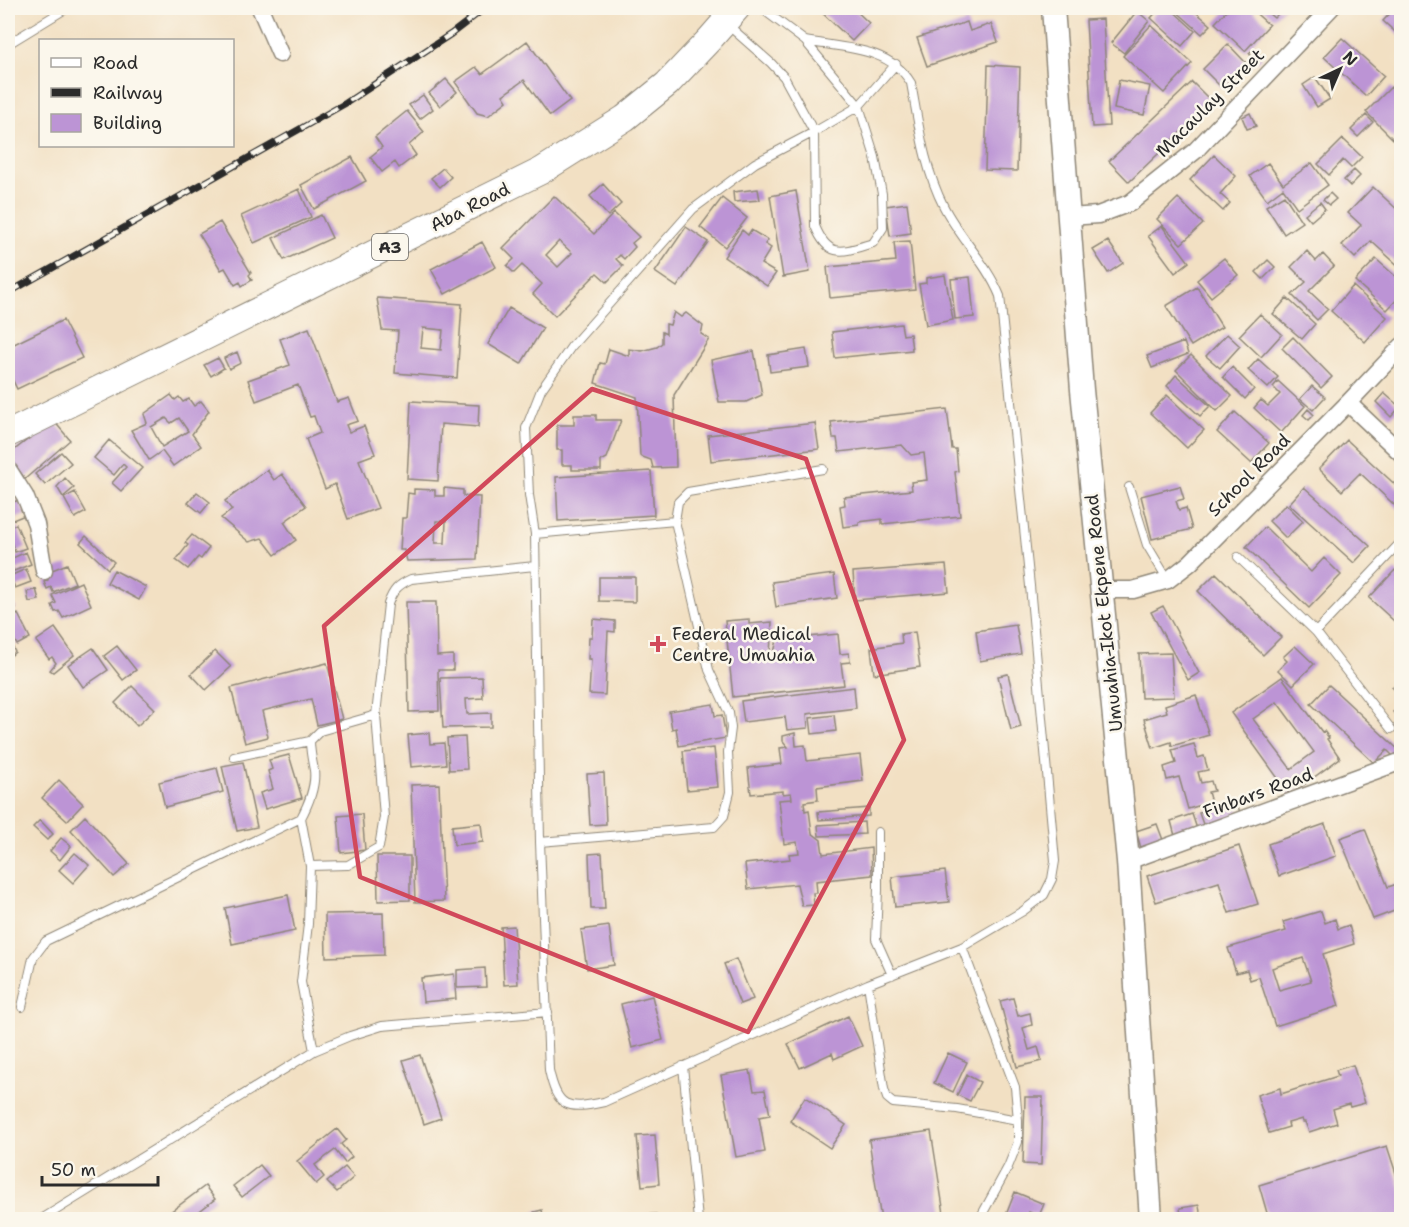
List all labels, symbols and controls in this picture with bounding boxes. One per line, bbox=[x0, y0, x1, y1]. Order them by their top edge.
legend bbox=[39, 39, 234, 147]
north arrow bbox=[1310, 39, 1370, 99]
street label: Macaulay Street bbox=[1151, 43, 1270, 162]
text: N bbox=[1338, 47, 1362, 71]
text: Road bbox=[93, 51, 138, 75]
text: Railway bbox=[93, 81, 163, 105]
text: Building bbox=[93, 111, 162, 135]
street label: Aba Road bbox=[426, 177, 514, 237]
road number: A3 bbox=[372, 234, 408, 260]
street label: School Road bbox=[1202, 428, 1296, 522]
street label: Umuahia-Ikot Ekpene Road bbox=[1080, 493, 1128, 733]
place label: Federal Medical Centre, Umuahia bbox=[672, 622, 815, 667]
marker: Federal Medical Centre, Umuahia bbox=[649, 635, 667, 653]
street label: Finbars Road bbox=[1200, 762, 1316, 824]
scale bar bbox=[42, 1149, 158, 1187]
text: 50 m bbox=[51, 1158, 96, 1182]

